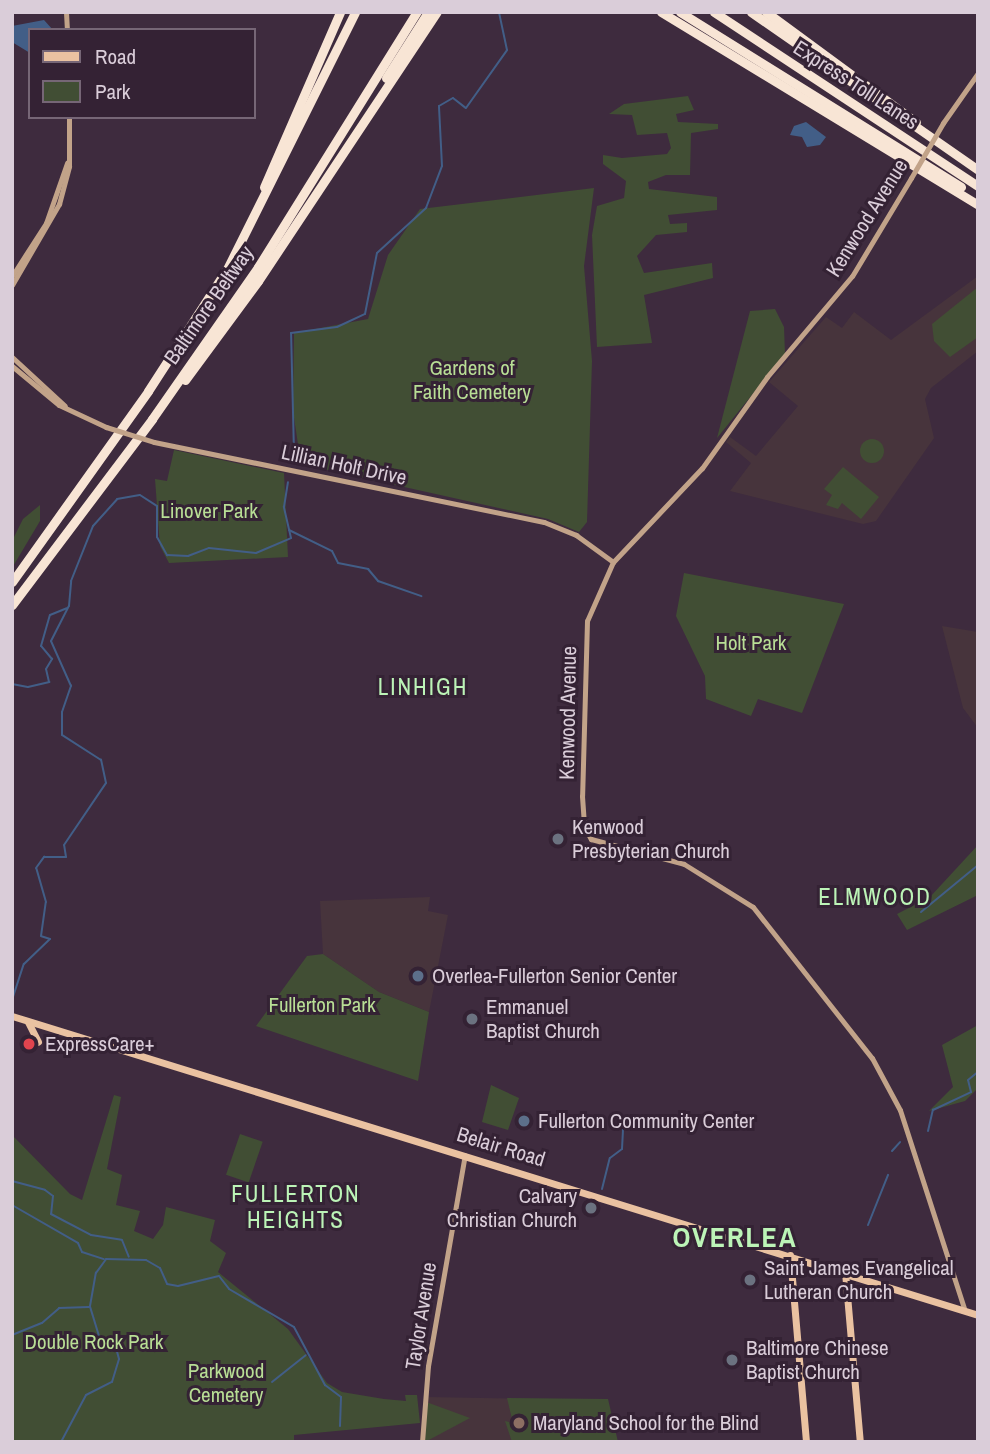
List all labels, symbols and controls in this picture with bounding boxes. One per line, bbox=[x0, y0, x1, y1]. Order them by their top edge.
legend bbox=[28, 28, 256, 119]
street label: Express Toll Lanes bbox=[789, 35, 923, 135]
text: Road bbox=[95, 42, 136, 71]
text: Park bbox=[95, 77, 130, 106]
street label: Kenwood Avenue bbox=[821, 154, 913, 282]
street label: Baltimore Beltway bbox=[159, 241, 259, 369]
park label: Gardens of Faith Cemetery bbox=[413, 355, 531, 405]
street label: Lillian Holt Drive bbox=[279, 439, 409, 491]
park label: Linover Park bbox=[160, 498, 258, 524]
park label: Holt Park bbox=[716, 630, 786, 656]
street label: Kenwood Avenue bbox=[554, 645, 582, 781]
district label: LINHIGH bbox=[379, 673, 467, 701]
place label: Kenwood Presbyterian Church bbox=[572, 814, 730, 864]
marker: Kenwood Presbyterian Church bbox=[550, 831, 566, 847]
district label: ELMWOOD bbox=[819, 883, 931, 911]
place label: Overlea-Fullerton Senior Center bbox=[432, 963, 677, 989]
marker: Overlea-Fullerton Senior Center bbox=[410, 968, 426, 984]
park label: Fullerton Park bbox=[268, 992, 376, 1018]
place label: Emmanuel Baptist Church bbox=[486, 994, 600, 1044]
marker: Emmanuel Baptist Church bbox=[464, 1011, 480, 1027]
place label: ExpressCare+ bbox=[45, 1031, 155, 1057]
marker: ExpressCare+ bbox=[19, 1034, 39, 1054]
place label: Fullerton Community Center bbox=[538, 1108, 754, 1134]
marker: Fullerton Community Center bbox=[516, 1113, 532, 1129]
street label: Belair Road bbox=[454, 1122, 548, 1172]
district label: FULLERTON HEIGHTS bbox=[232, 1180, 360, 1234]
place label: Calvary Christian Church bbox=[447, 1183, 577, 1233]
marker: Calvary Christian Church bbox=[583, 1200, 599, 1216]
district label: OVERLEA bbox=[673, 1220, 797, 1254]
place label: Saint James Evangelical Lutheran Church bbox=[764, 1255, 954, 1305]
street label: Taylor Avenue bbox=[400, 1260, 442, 1372]
marker: Saint James Evangelical Lutheran Church bbox=[742, 1272, 758, 1288]
park label: Double Rock Park bbox=[25, 1329, 163, 1355]
place label: Baltimore Chinese Baptist Church bbox=[746, 1335, 889, 1385]
marker: Baltimore Chinese Baptist Church bbox=[724, 1352, 740, 1368]
park label: Parkwood Cemetery bbox=[188, 1358, 264, 1408]
place label: Maryland School for the Blind bbox=[533, 1410, 759, 1436]
marker: Maryland School for the Blind bbox=[511, 1415, 527, 1431]

